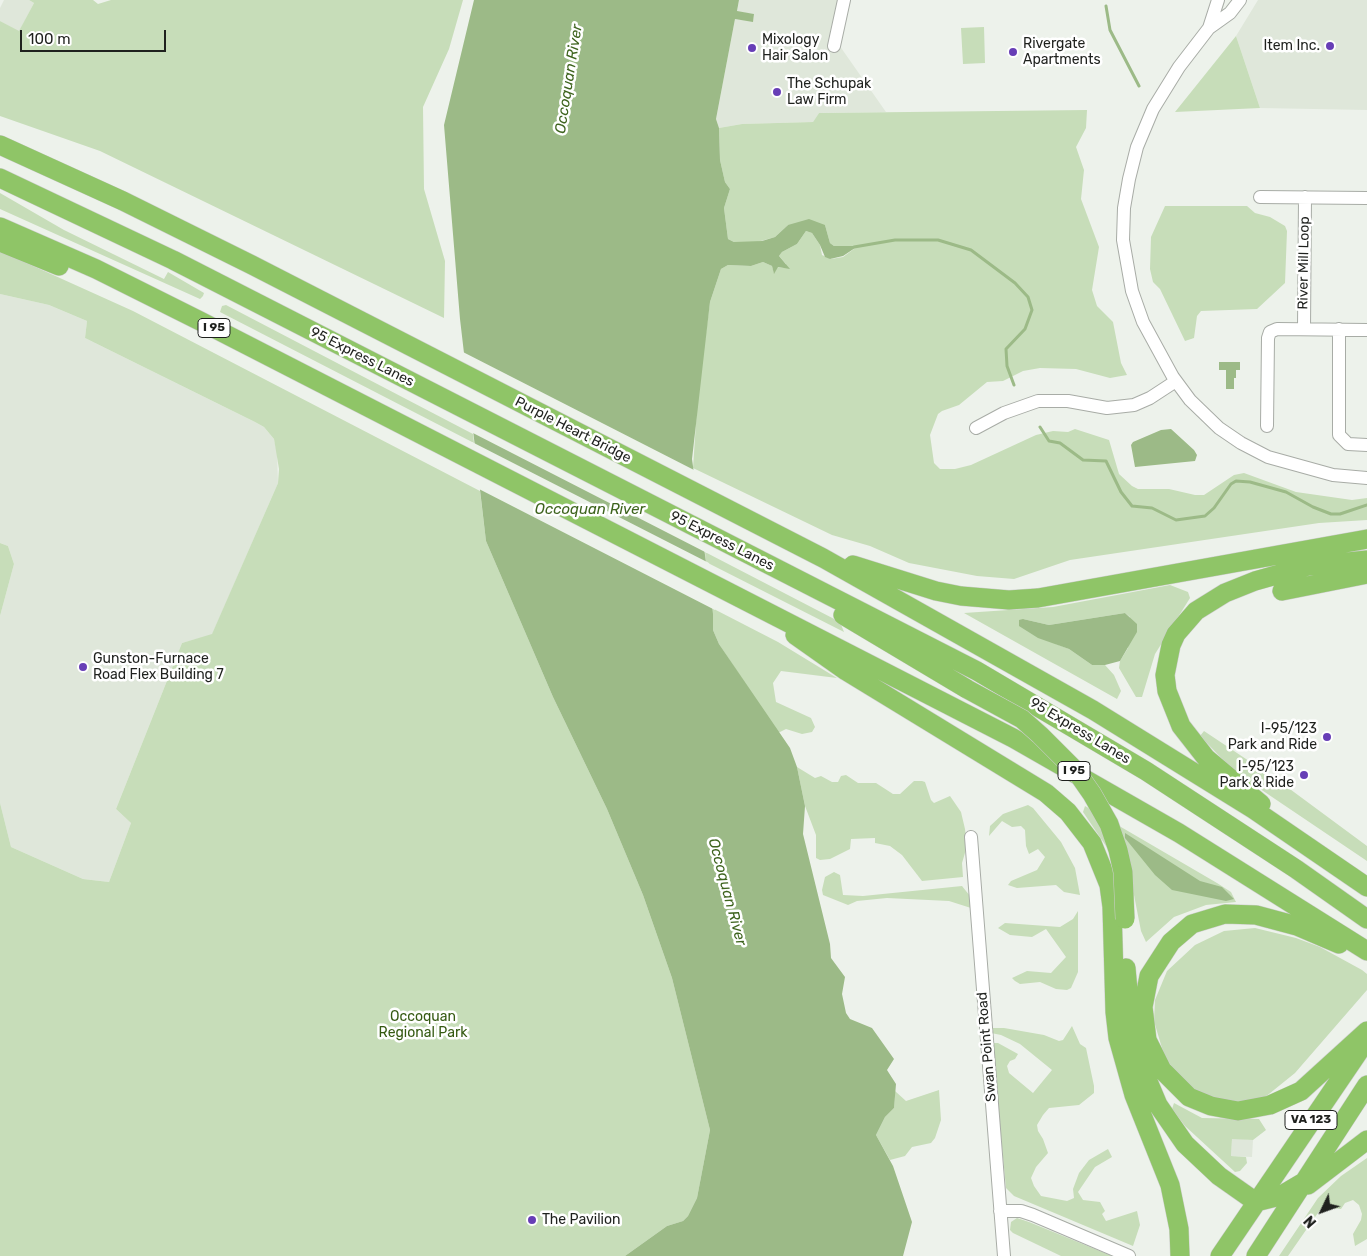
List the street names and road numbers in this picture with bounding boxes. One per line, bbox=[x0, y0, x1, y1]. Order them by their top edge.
street label: River Mill Loop bbox=[1295, 216, 1313, 310]
road number: I 95 bbox=[198, 318, 230, 338]
street label: 95 Express Lanes bbox=[307, 324, 417, 390]
street label: Purple Heart Bridge bbox=[512, 393, 634, 467]
street label: 95 Express Lanes bbox=[667, 508, 777, 574]
street label: 95 Express Lanes bbox=[1027, 694, 1133, 768]
road number: I 95 bbox=[1058, 761, 1090, 780]
street label: Swan Point Road bbox=[974, 991, 1000, 1103]
road number: VA 123 bbox=[1285, 1110, 1337, 1130]

